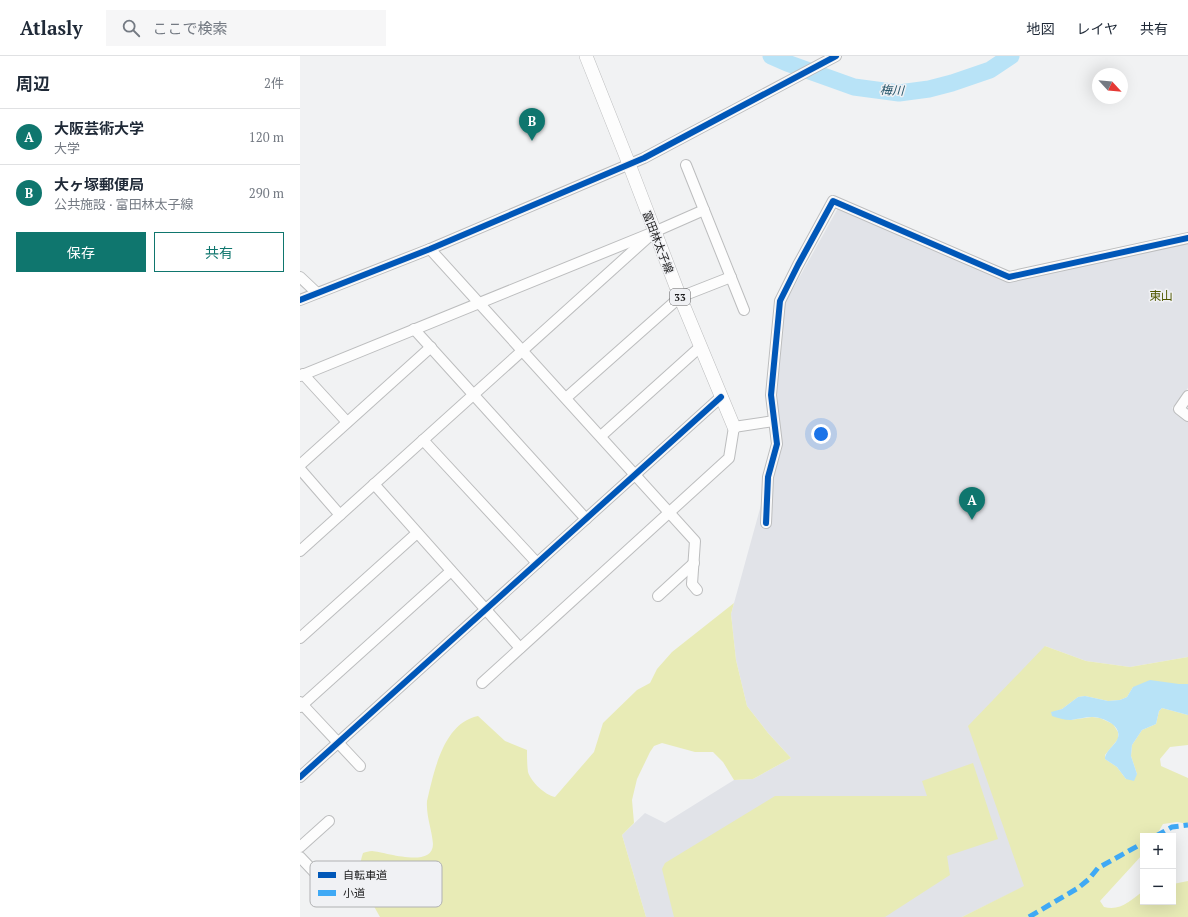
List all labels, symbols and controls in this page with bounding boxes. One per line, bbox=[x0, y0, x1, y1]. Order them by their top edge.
search box bbox=[106, 10, 386, 46]
text: Atlasly bbox=[20, 15, 82, 40]
icon: search bbox=[120, 17, 142, 39]
text: ここで検索 bbox=[152, 18, 227, 38]
text: 地図 bbox=[1026, 19, 1054, 38]
text: レイヤ bbox=[1076, 19, 1118, 38]
text: 共有 bbox=[1140, 19, 1168, 38]
north arrow bbox=[1092, 68, 1128, 104]
text: 周辺 bbox=[16, 72, 50, 95]
text: 2件 bbox=[264, 74, 284, 92]
water label: 梅川 bbox=[880, 82, 906, 98]
pin: B bbox=[519, 108, 545, 141]
text: 大阪芸術大学 bbox=[54, 118, 144, 138]
text: A bbox=[24, 128, 34, 146]
text: 120 m bbox=[249, 128, 284, 146]
text: 大学 bbox=[54, 139, 80, 157]
text: 大ヶ塚郵便局 bbox=[54, 174, 144, 194]
text: B bbox=[25, 184, 33, 202]
text: 290 m bbox=[249, 184, 284, 202]
text: 公共施設 · 富田林太子線 bbox=[54, 195, 193, 213]
street label: 富田林太子線 bbox=[640, 209, 676, 275]
button: 保存 bbox=[16, 232, 146, 272]
button: 共有 bbox=[154, 232, 284, 272]
district label: 東山 bbox=[1149, 288, 1173, 303]
road number: 33 bbox=[670, 289, 690, 305]
your location bbox=[811, 424, 831, 444]
pin: A bbox=[959, 487, 985, 520]
map controls bbox=[1140, 833, 1176, 905]
button: + bbox=[1140, 833, 1176, 869]
legend bbox=[310, 861, 442, 907]
text: 自転車道 bbox=[343, 868, 387, 882]
button: − bbox=[1140, 869, 1176, 905]
text: 小道 bbox=[343, 886, 365, 900]

